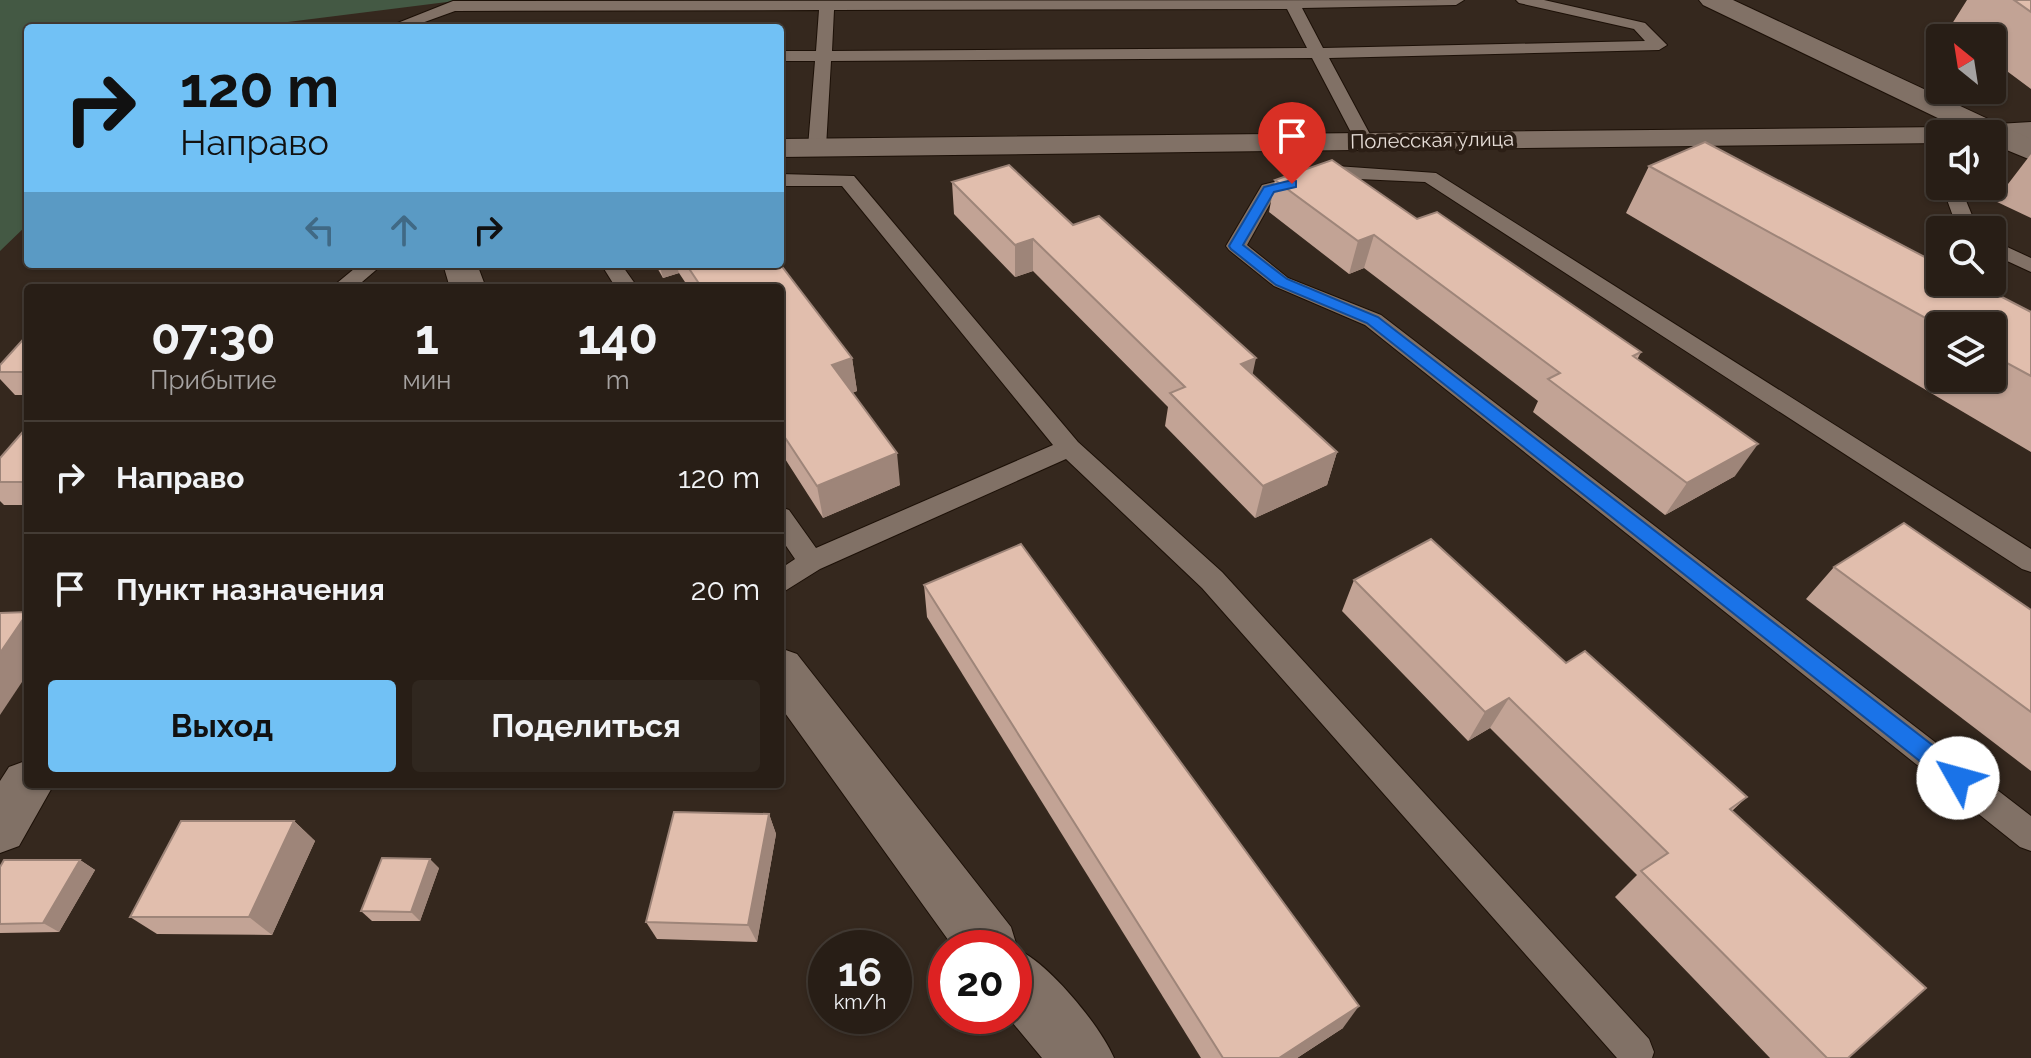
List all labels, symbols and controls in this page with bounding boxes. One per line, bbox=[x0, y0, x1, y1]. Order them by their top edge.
north arrow bbox=[1926, 24, 2006, 104]
map controls bbox=[1926, 24, 2006, 392]
text: 120 m bbox=[180, 54, 339, 120]
icon: right bbox=[48, 56, 152, 160]
pin bbox=[1258, 102, 1326, 184]
icon: arrive bbox=[1270, 114, 1314, 158]
button: sound bbox=[1926, 120, 2006, 200]
text: Направо bbox=[180, 121, 329, 163]
street label: Полесская улица bbox=[1350, 127, 1514, 153]
icon: left bbox=[298, 208, 342, 252]
icon: ahead bbox=[382, 208, 426, 252]
icon: right bbox=[466, 208, 510, 252]
button: search bbox=[1926, 216, 2006, 296]
text: 07:30 bbox=[151, 309, 276, 365]
text: 1 bbox=[415, 309, 439, 365]
text: 140 bbox=[577, 309, 658, 365]
button: layers bbox=[1926, 312, 2006, 392]
text: Прибытие bbox=[150, 365, 277, 395]
text: мин bbox=[403, 365, 451, 395]
text: m bbox=[606, 365, 630, 395]
icon: right bbox=[48, 455, 92, 499]
text: Направо bbox=[116, 460, 245, 495]
text: 120 m bbox=[678, 460, 760, 495]
icon: arrive bbox=[48, 567, 92, 611]
text: Пункт назначения bbox=[116, 572, 385, 607]
text: 20 m bbox=[691, 572, 760, 607]
button: Выход bbox=[48, 680, 396, 772]
button: Поделиться bbox=[412, 680, 760, 772]
position arrow bbox=[1916, 736, 2000, 820]
speed limit sign: 20 bbox=[928, 930, 1032, 1034]
text: 16 bbox=[838, 948, 882, 995]
text: km/h bbox=[834, 990, 886, 1014]

